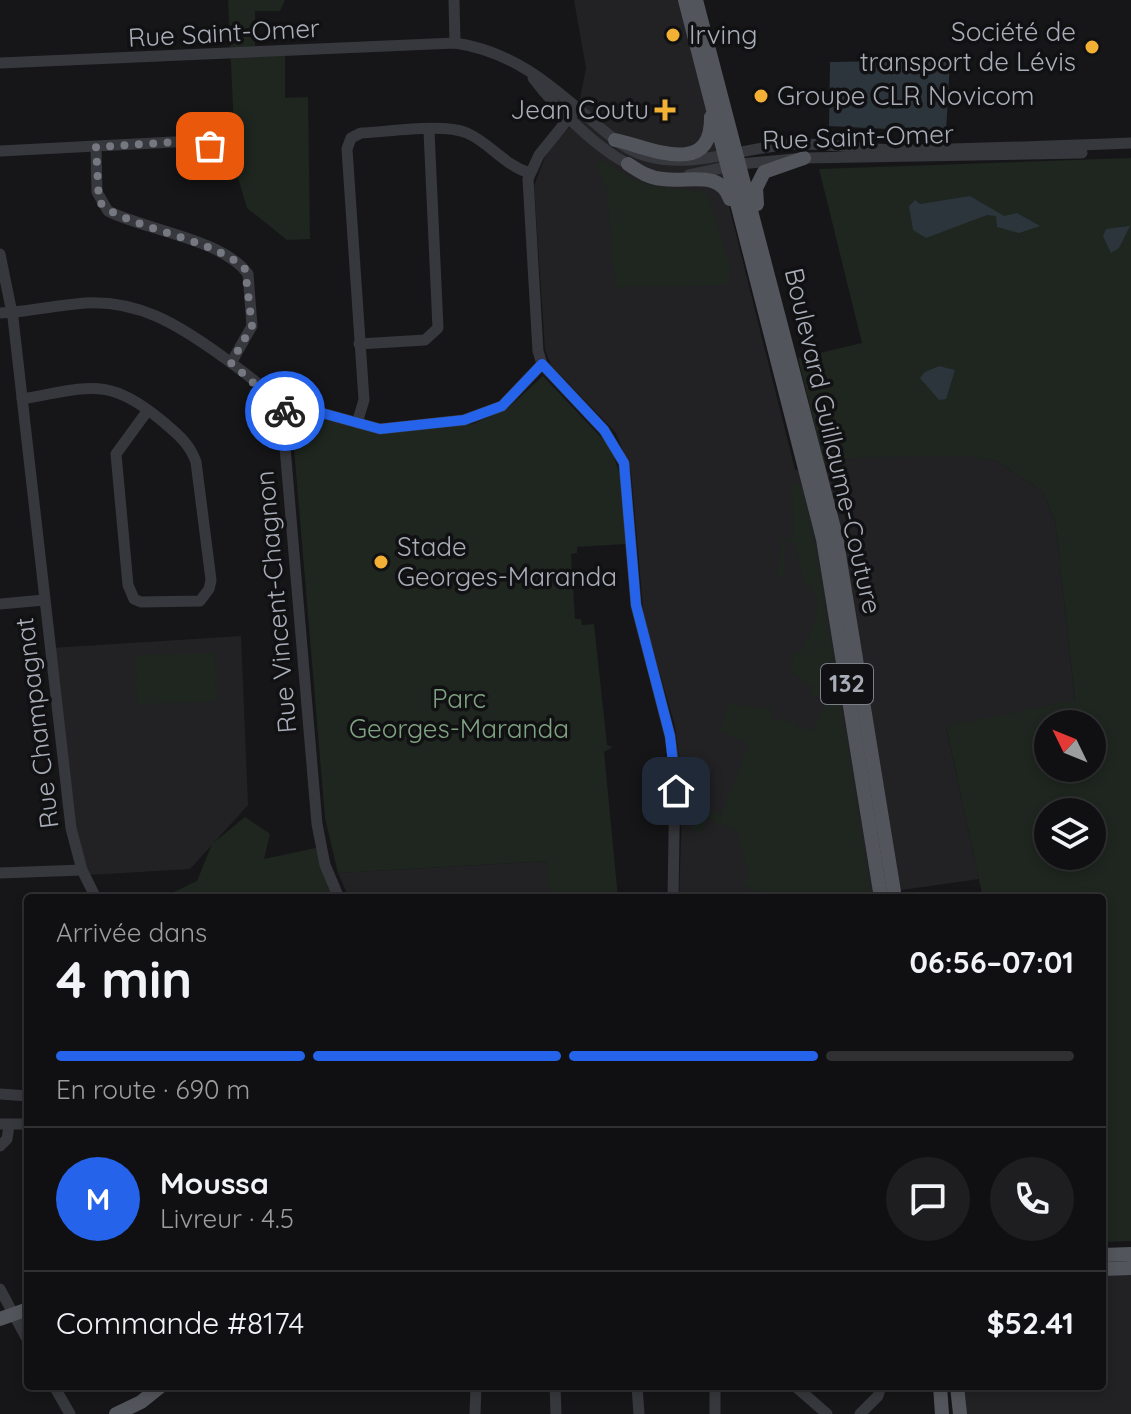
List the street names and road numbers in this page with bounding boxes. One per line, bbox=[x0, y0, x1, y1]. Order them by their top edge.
street label: Rue Saint-Omer bbox=[127, 11, 321, 54]
street label: Rue Saint-Omer bbox=[761, 117, 954, 156]
street label: Boulevard Guillaume-Couture bbox=[778, 265, 889, 617]
street label: Rue Vincent-Chagnon bbox=[248, 469, 303, 735]
street label: Rue Champagnat bbox=[7, 616, 66, 830]
road number: 132 bbox=[821, 664, 873, 704]

